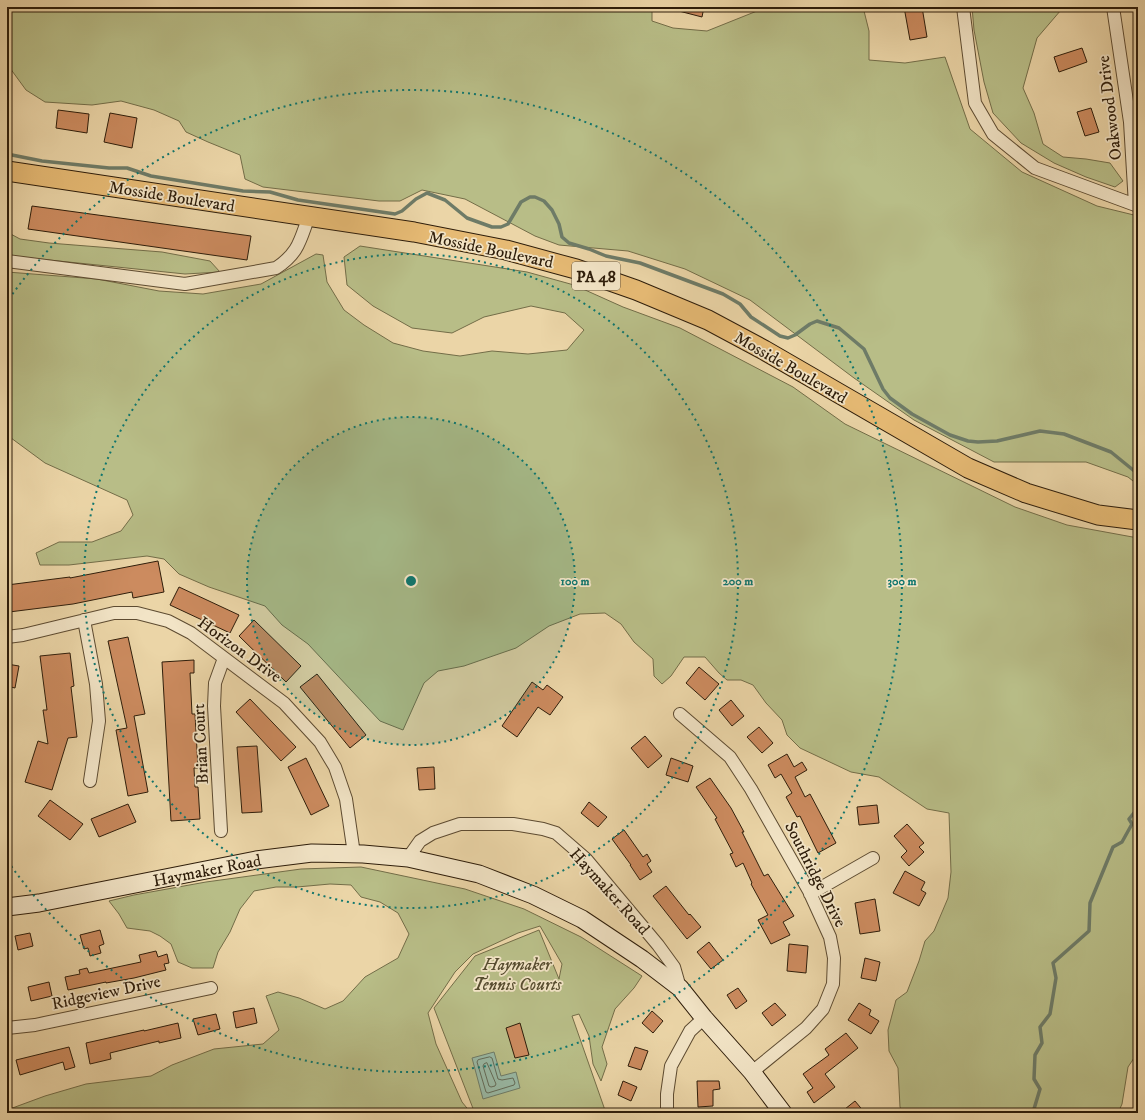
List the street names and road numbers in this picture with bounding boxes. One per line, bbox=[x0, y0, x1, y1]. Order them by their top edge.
street label: Oakwood Drive bbox=[1093, 54, 1127, 161]
street label: Mosside Boulevard bbox=[107, 176, 237, 218]
street label: Mosside Boulevard bbox=[426, 226, 556, 274]
road number: PA 48 bbox=[572, 262, 620, 290]
street label: Mosside Boulevard bbox=[730, 327, 852, 409]
street label: Horizon Drive bbox=[193, 612, 286, 688]
street label: Brian Court bbox=[188, 703, 214, 785]
street label: Southridge Drive bbox=[779, 818, 851, 931]
street label: Haymaker Road bbox=[564, 843, 655, 940]
street label: Haymaker Road bbox=[151, 850, 264, 892]
street label: Ridgeview Drive bbox=[50, 971, 163, 1015]

